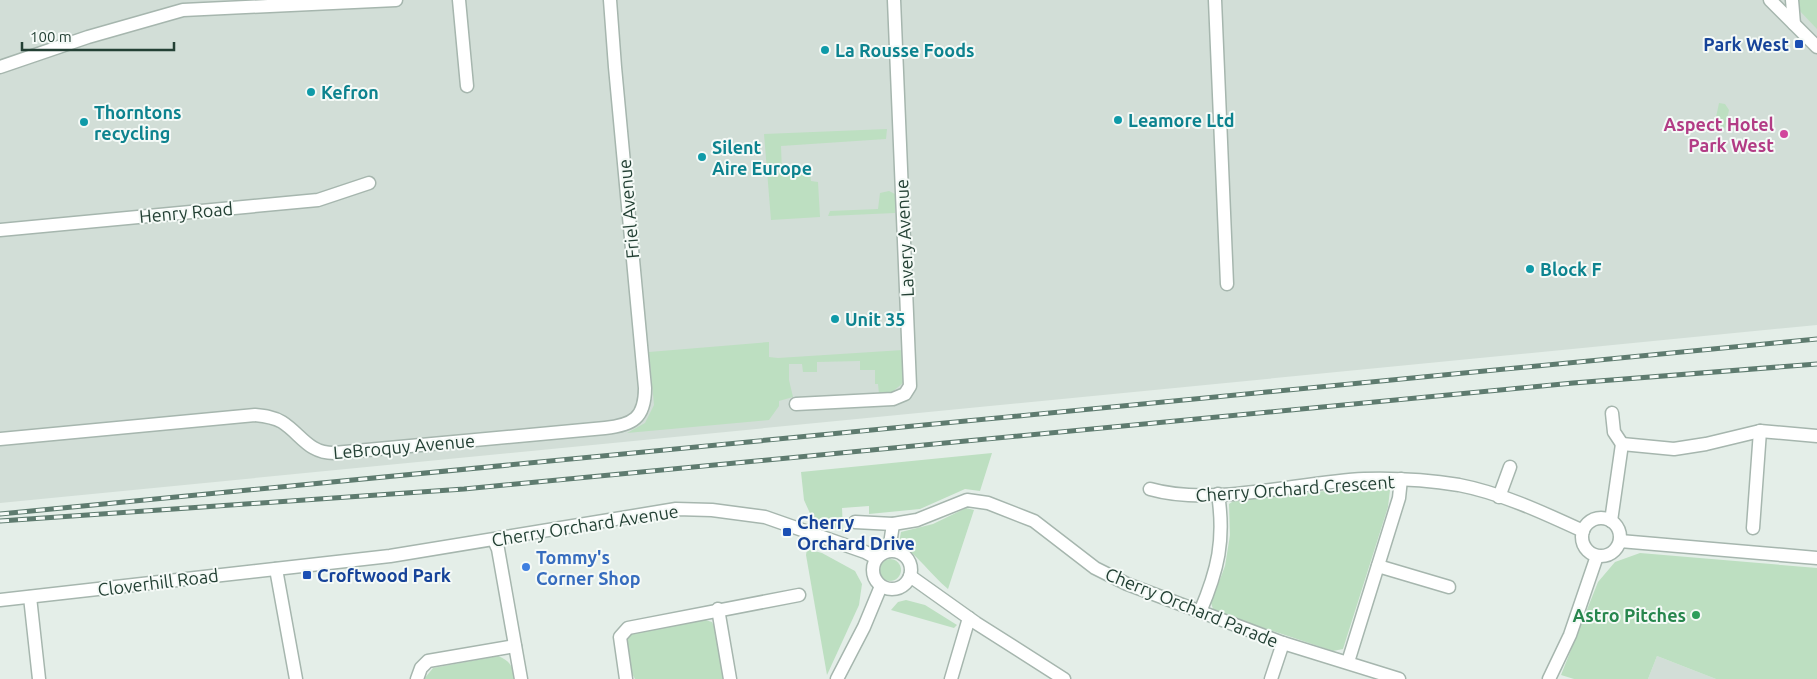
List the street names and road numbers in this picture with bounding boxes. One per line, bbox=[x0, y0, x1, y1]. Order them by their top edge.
street label: Friel Avenue bbox=[614, 158, 642, 260]
street label: Lavery Avenue bbox=[891, 179, 917, 297]
street label: Henry Road bbox=[138, 198, 234, 226]
street label: LeBroquy Avenue bbox=[332, 430, 476, 462]
street label: Cherry Orchard Crescent bbox=[1195, 471, 1395, 505]
street label: Cherry Orchard Avenue bbox=[490, 500, 680, 550]
street label: Cherry Orchard Parade bbox=[1103, 563, 1281, 651]
street label: Cloverhill Road bbox=[97, 565, 219, 599]

